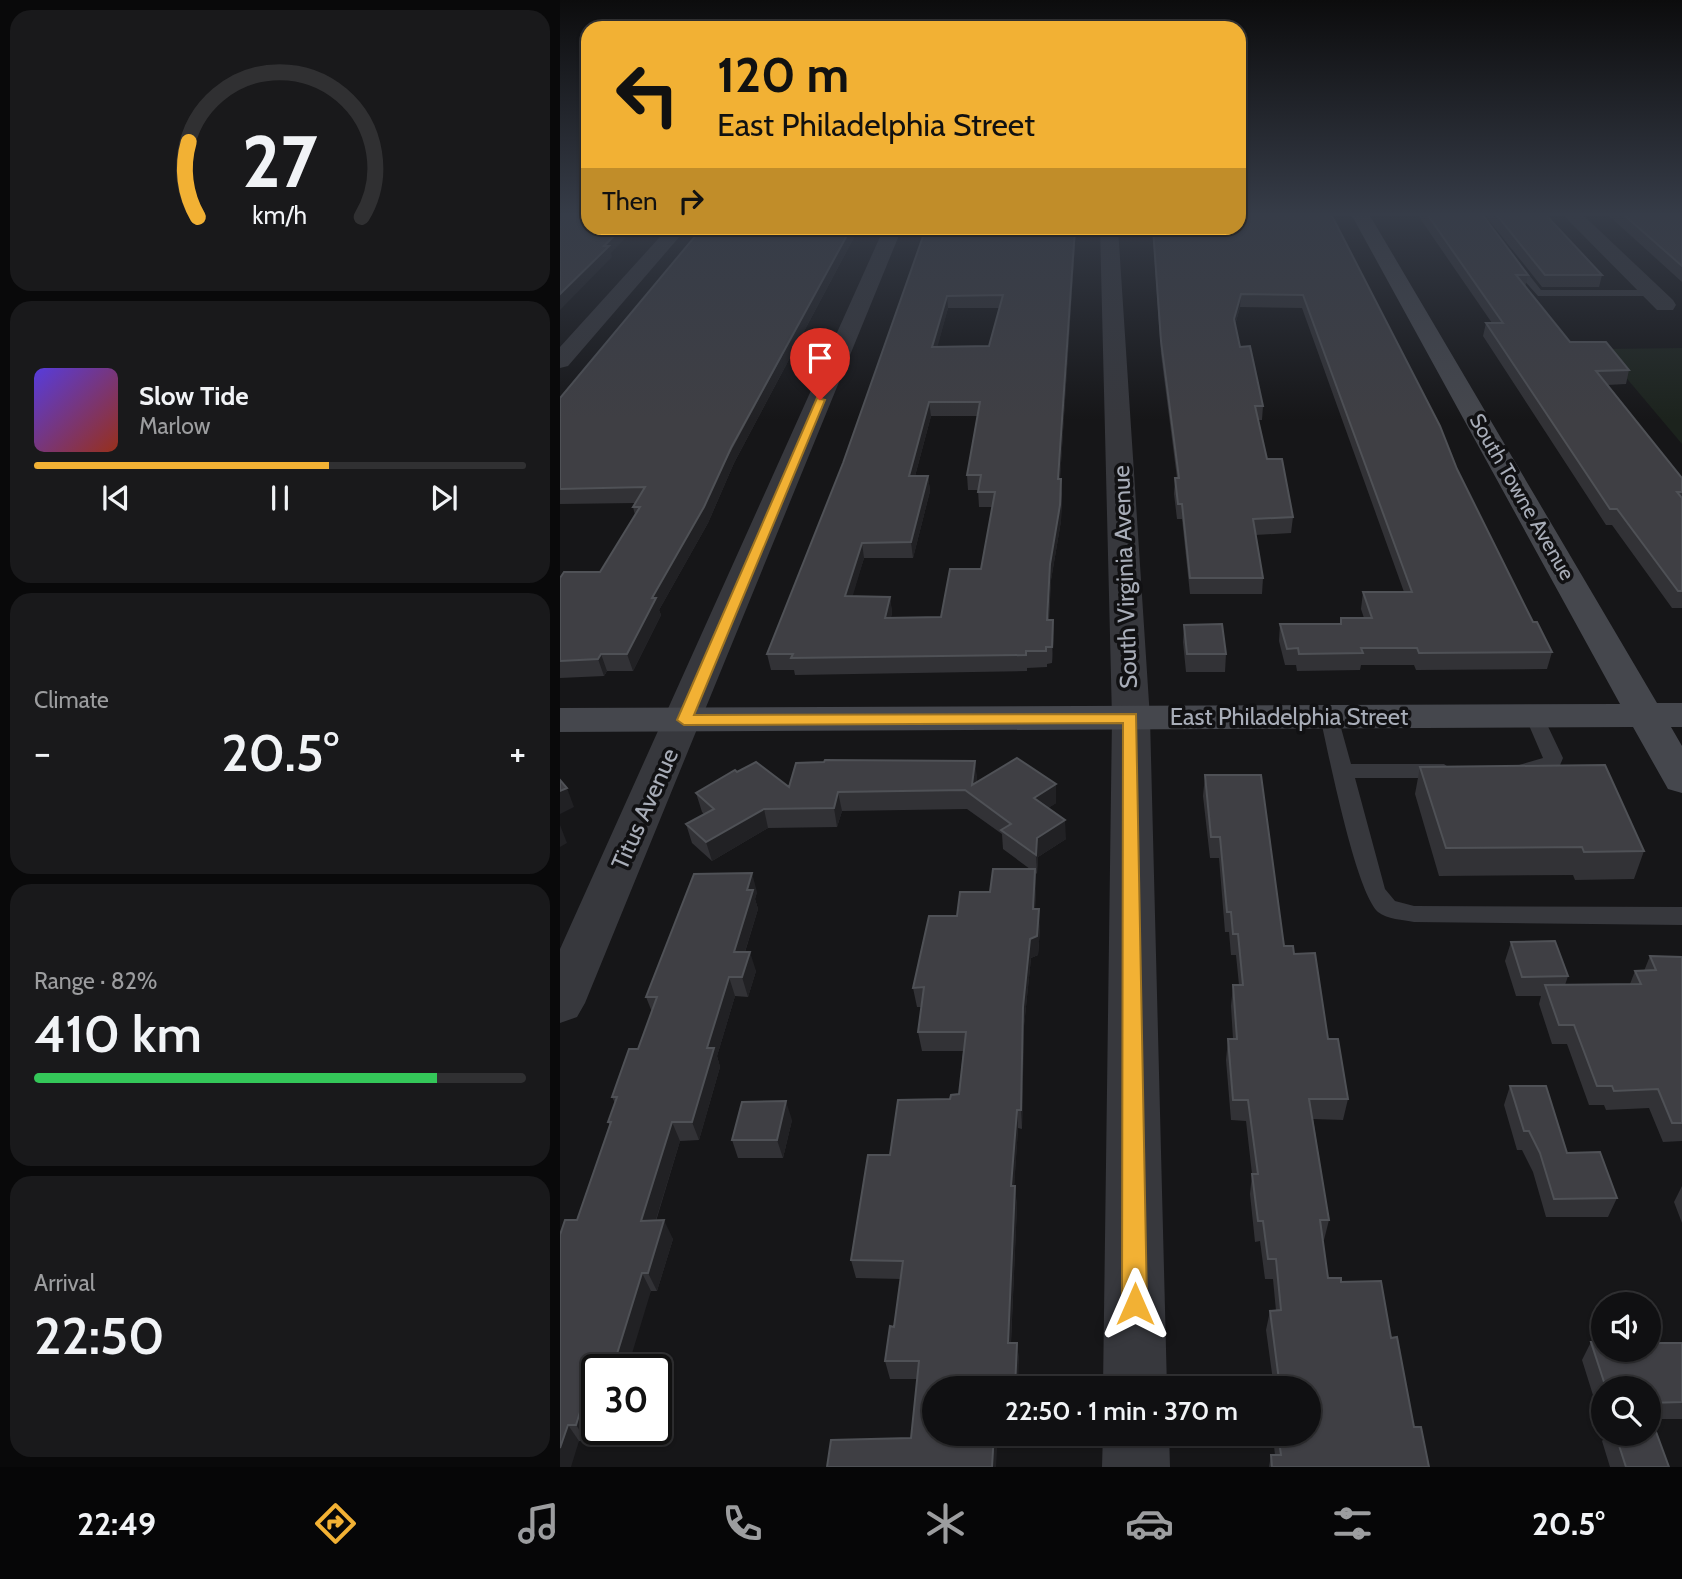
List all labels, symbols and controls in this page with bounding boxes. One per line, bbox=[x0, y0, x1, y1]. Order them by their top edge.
text: 120 m bbox=[717, 45, 849, 104]
icon: left bbox=[602, 49, 693, 140]
text: East Philadelphia Street bbox=[717, 105, 1035, 144]
text: 27 bbox=[242, 117, 318, 205]
icon: right bbox=[672, 182, 710, 220]
text: Then bbox=[602, 185, 658, 217]
text: km/h bbox=[253, 200, 307, 230]
pin bbox=[790, 328, 850, 400]
icon: arrive bbox=[801, 339, 839, 377]
text: Slow Tide bbox=[139, 380, 249, 412]
street label: South Towne Avenue bbox=[1465, 409, 1580, 585]
text: Marlow bbox=[139, 412, 210, 440]
street label: South Virginia Avenue bbox=[1106, 465, 1143, 689]
icon: previous bbox=[97, 479, 135, 517]
icon: pause bbox=[261, 479, 299, 517]
icon: next bbox=[425, 479, 463, 517]
text: Climate bbox=[34, 686, 109, 714]
street label: East Philadelphia Street bbox=[1170, 702, 1408, 731]
text: 20.5° bbox=[221, 721, 339, 784]
text: − bbox=[34, 729, 51, 776]
text: + bbox=[509, 729, 526, 776]
street label: Titus Avenue bbox=[605, 744, 684, 874]
text: Range · 82% bbox=[34, 967, 157, 995]
text: 410 km bbox=[34, 1002, 202, 1065]
position arrow bbox=[1098, 1267, 1172, 1341]
text: Arrival bbox=[34, 1269, 95, 1297]
map controls bbox=[1591, 1292, 1661, 1446]
button: sound bbox=[1591, 1292, 1661, 1362]
text: 22:50 bbox=[34, 1304, 165, 1367]
speed limit sign: 30 bbox=[581, 1354, 672, 1445]
button: search bbox=[1591, 1376, 1661, 1446]
text: 22:50 · 1 min · 370 m bbox=[1005, 1395, 1238, 1427]
icon: directions bbox=[311, 1499, 360, 1548]
icon: music bbox=[514, 1499, 563, 1548]
icon: phone bbox=[718, 1499, 767, 1548]
icon: climate bbox=[921, 1499, 970, 1548]
icon: car bbox=[1125, 1499, 1174, 1548]
icon: filters bbox=[1328, 1499, 1377, 1548]
text: 22:49 bbox=[77, 1504, 156, 1543]
text: 20.5° bbox=[1532, 1504, 1605, 1543]

